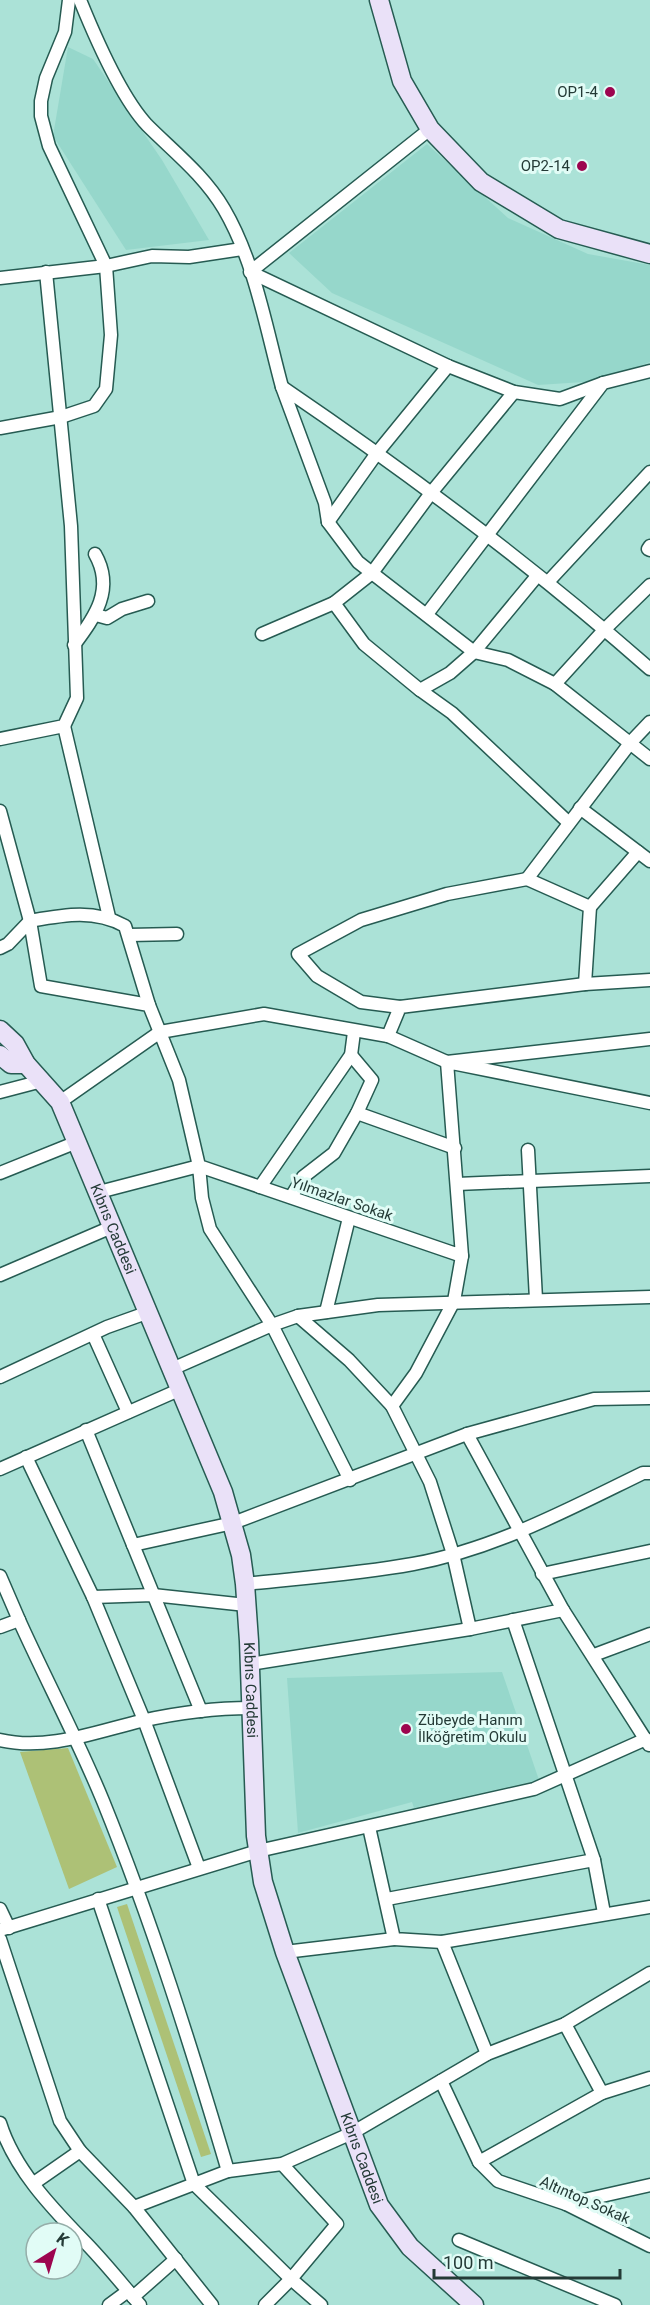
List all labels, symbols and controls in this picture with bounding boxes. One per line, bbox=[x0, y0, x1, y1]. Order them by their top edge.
place label: OP1-4 bbox=[557, 83, 599, 101]
marker: OP1-4 bbox=[603, 85, 617, 99]
place label: OP2-14 bbox=[521, 157, 571, 175]
marker: OP2-14 bbox=[575, 159, 589, 173]
street label: Yılmazlar Sokak bbox=[289, 1173, 396, 1225]
street label: Kıbrıs Caddesi bbox=[86, 1181, 140, 1277]
street label: Kıbrıs Caddesi bbox=[240, 1642, 261, 1738]
place label: Zübeyde Hanım İlköğretim Okulu bbox=[418, 1711, 527, 1746]
marker: Zübeyde Hanım İlköğretim Okulu bbox=[399, 1722, 413, 1736]
street label: Kıbrıs Caddesi bbox=[336, 2110, 387, 2206]
street label: Altıntop Sokak bbox=[537, 2172, 633, 2228]
north arrow bbox=[24, 2221, 84, 2281]
text: K bbox=[53, 2229, 73, 2251]
scale bar bbox=[434, 2242, 620, 2280]
text: 100 m bbox=[443, 2252, 494, 2273]

